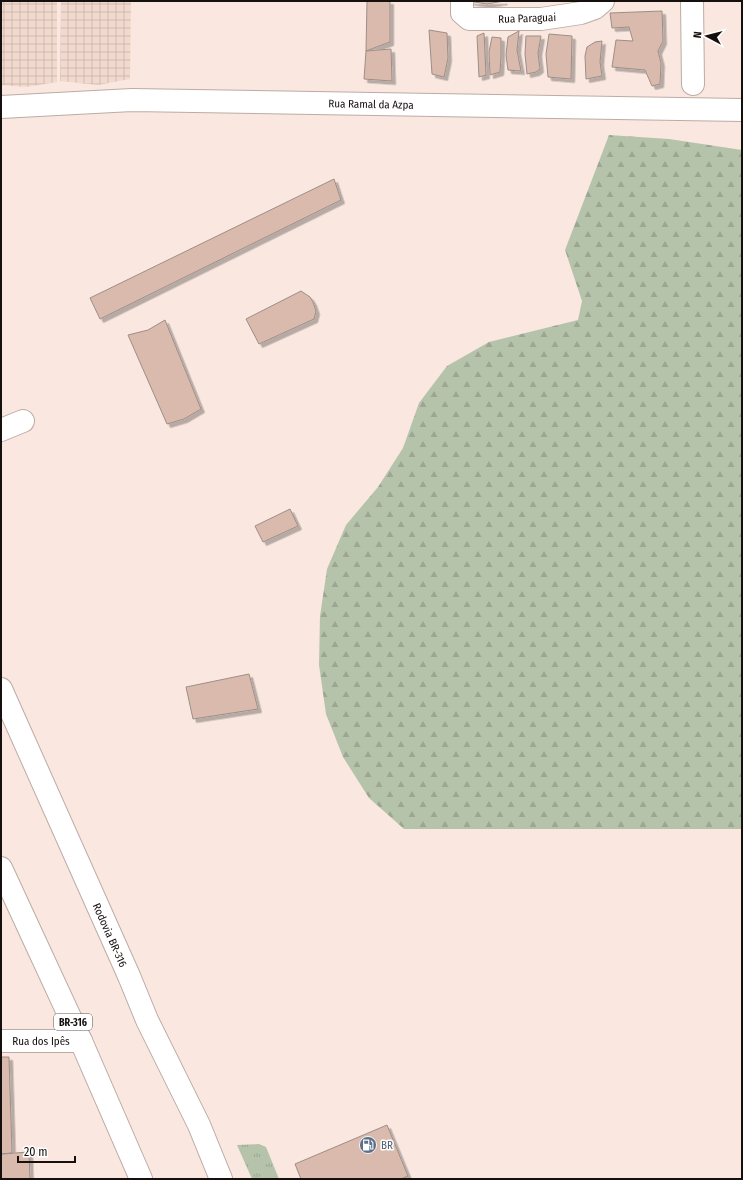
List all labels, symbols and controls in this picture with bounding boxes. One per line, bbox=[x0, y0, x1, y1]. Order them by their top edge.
street label: Rua Paraguai bbox=[498, 11, 556, 26]
north arrow bbox=[687, 16, 727, 56]
text: N bbox=[691, 31, 704, 39]
street label: Rua Ramal da Azpa bbox=[328, 97, 414, 112]
street label: Rodovia BR-316 bbox=[90, 901, 130, 970]
road number: BR-316 bbox=[54, 1014, 92, 1030]
street label: Rua dos Ipês bbox=[12, 1035, 70, 1048]
fuel station icon: BR bbox=[358, 1135, 378, 1155]
scale bar bbox=[18, 1138, 75, 1164]
place label: BR bbox=[381, 1139, 393, 1152]
text: 20 m bbox=[24, 1145, 48, 1159]

